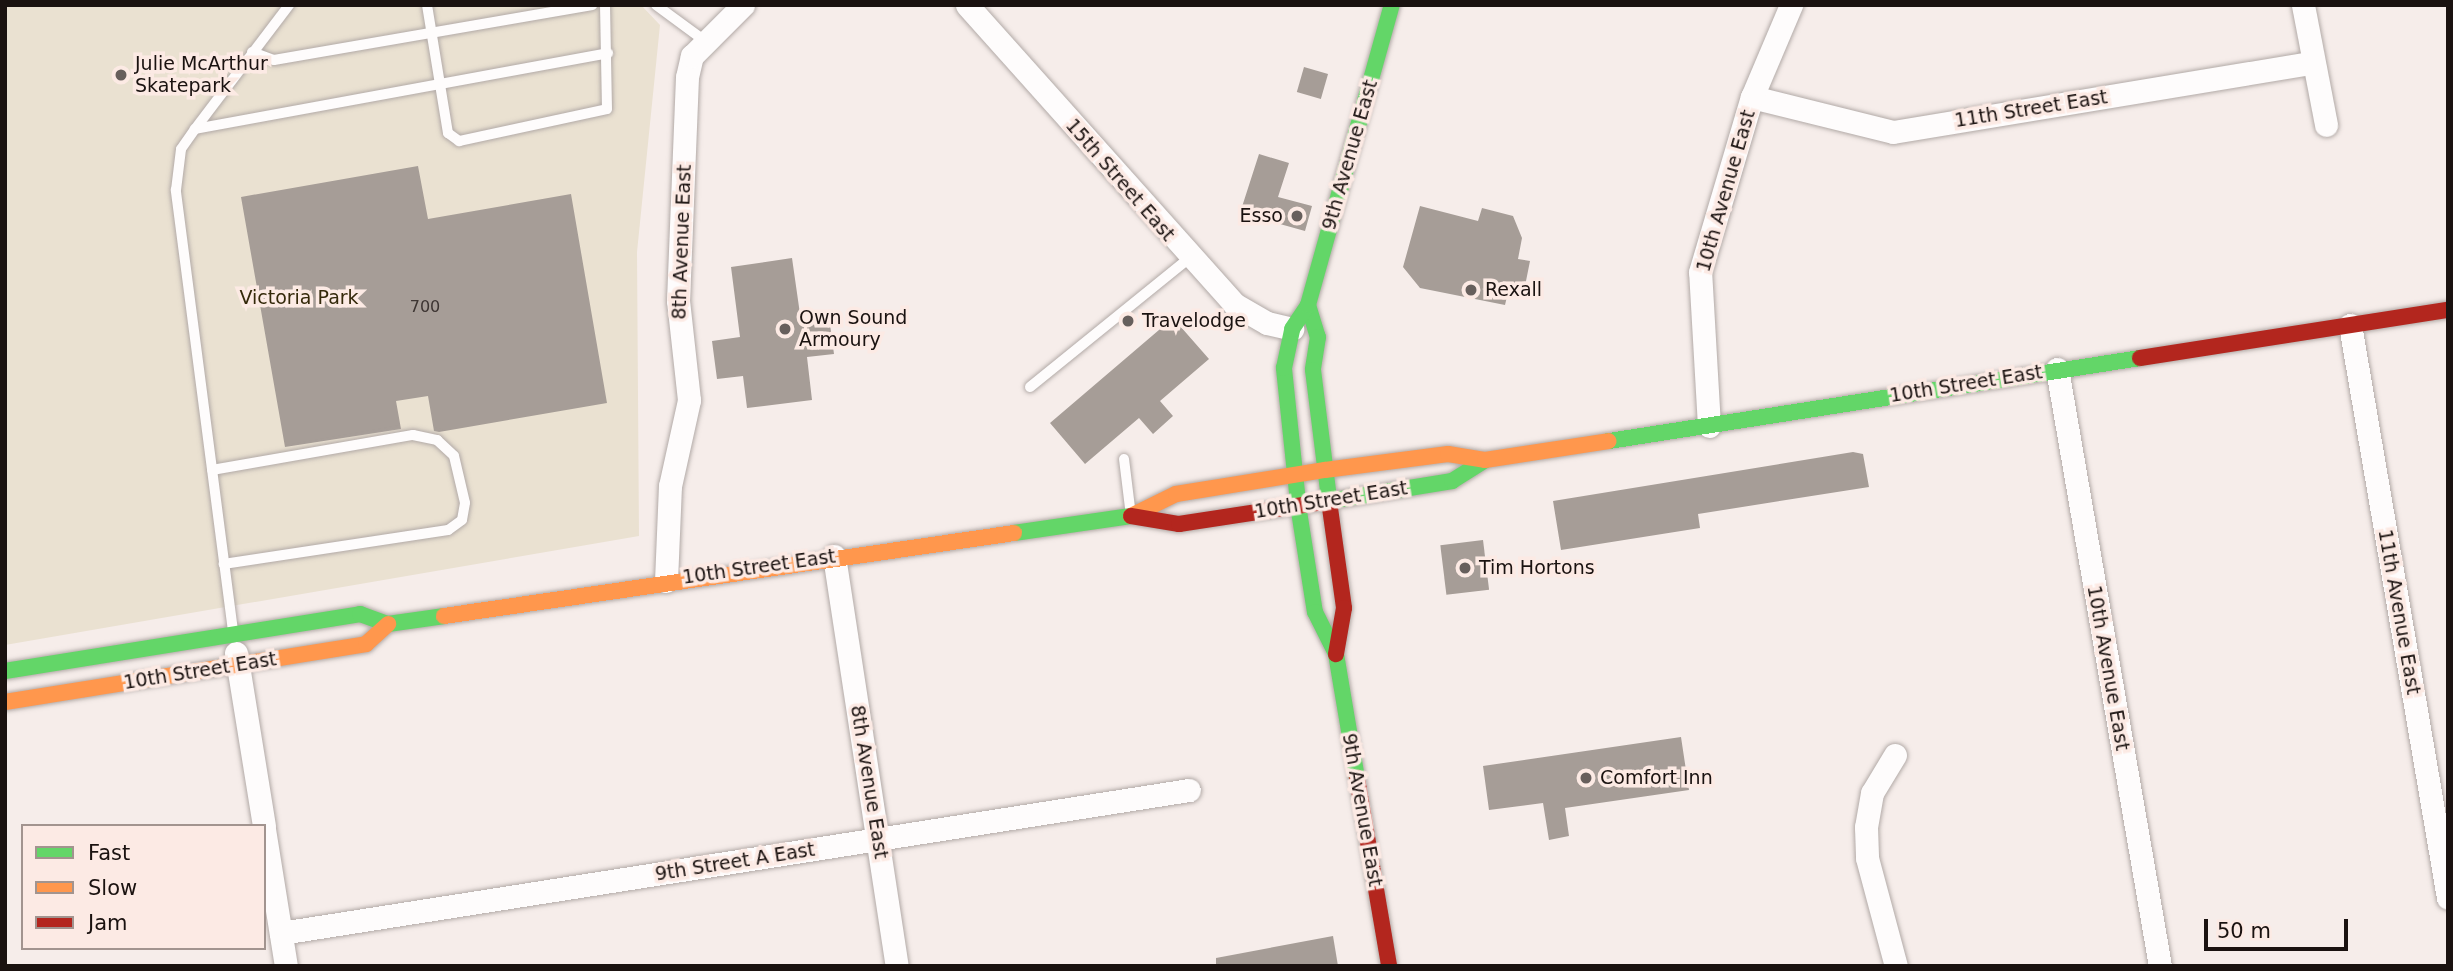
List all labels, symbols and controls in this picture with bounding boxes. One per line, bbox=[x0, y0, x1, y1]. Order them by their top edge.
place label: Julie McArthur Skatepark bbox=[135, 53, 268, 97]
marker: Julie McArthur Skatepark bbox=[113, 67, 129, 83]
street label: 9th Avenue East bbox=[1318, 77, 1382, 233]
street label: 11th Street East bbox=[1953, 86, 2109, 132]
street label: 10th Avenue East bbox=[1692, 107, 1760, 275]
street label: 15th Street East bbox=[1061, 114, 1179, 246]
street label: 8th Avenue East bbox=[668, 164, 696, 320]
place label: Esso bbox=[1240, 205, 1283, 227]
marker: Esso bbox=[1289, 208, 1305, 224]
place label: Rexall bbox=[1485, 279, 1542, 301]
marker: Rexall bbox=[1463, 282, 1479, 298]
park label: Victoria Park bbox=[239, 287, 359, 309]
house number: 700 bbox=[410, 297, 440, 317]
place label: Own Sound Armoury bbox=[799, 307, 907, 351]
place label: Travelodge bbox=[1142, 310, 1246, 332]
marker: Travelodge bbox=[1120, 313, 1136, 329]
marker: Own Sound Armoury bbox=[777, 321, 793, 337]
street label: 10th Street East bbox=[1888, 361, 2044, 407]
street label: 10th Street East bbox=[1253, 477, 1409, 523]
street label: 11th Avenue East bbox=[2373, 528, 2425, 696]
street label: 10th Street East bbox=[681, 545, 837, 589]
place label: Tim Hortons bbox=[1479, 557, 1595, 579]
marker: Tim Hortons bbox=[1457, 560, 1473, 576]
street label: 10th Avenue East bbox=[2082, 584, 2134, 752]
street label: 10th Street East bbox=[122, 648, 278, 694]
street label: 8th Avenue East bbox=[846, 704, 892, 860]
street label: 9th Avenue East bbox=[1337, 732, 1387, 888]
place label: Comfort Inn bbox=[1600, 767, 1713, 789]
marker: Comfort Inn bbox=[1578, 770, 1594, 786]
legend bbox=[21, 824, 266, 950]
street label: 9th Street A East bbox=[653, 838, 817, 886]
text: Fast bbox=[88, 841, 130, 865]
text: Slow bbox=[88, 876, 137, 900]
scale bar bbox=[2208, 904, 2352, 948]
text: Jam bbox=[88, 911, 128, 935]
text: 50 m bbox=[2217, 919, 2271, 943]

